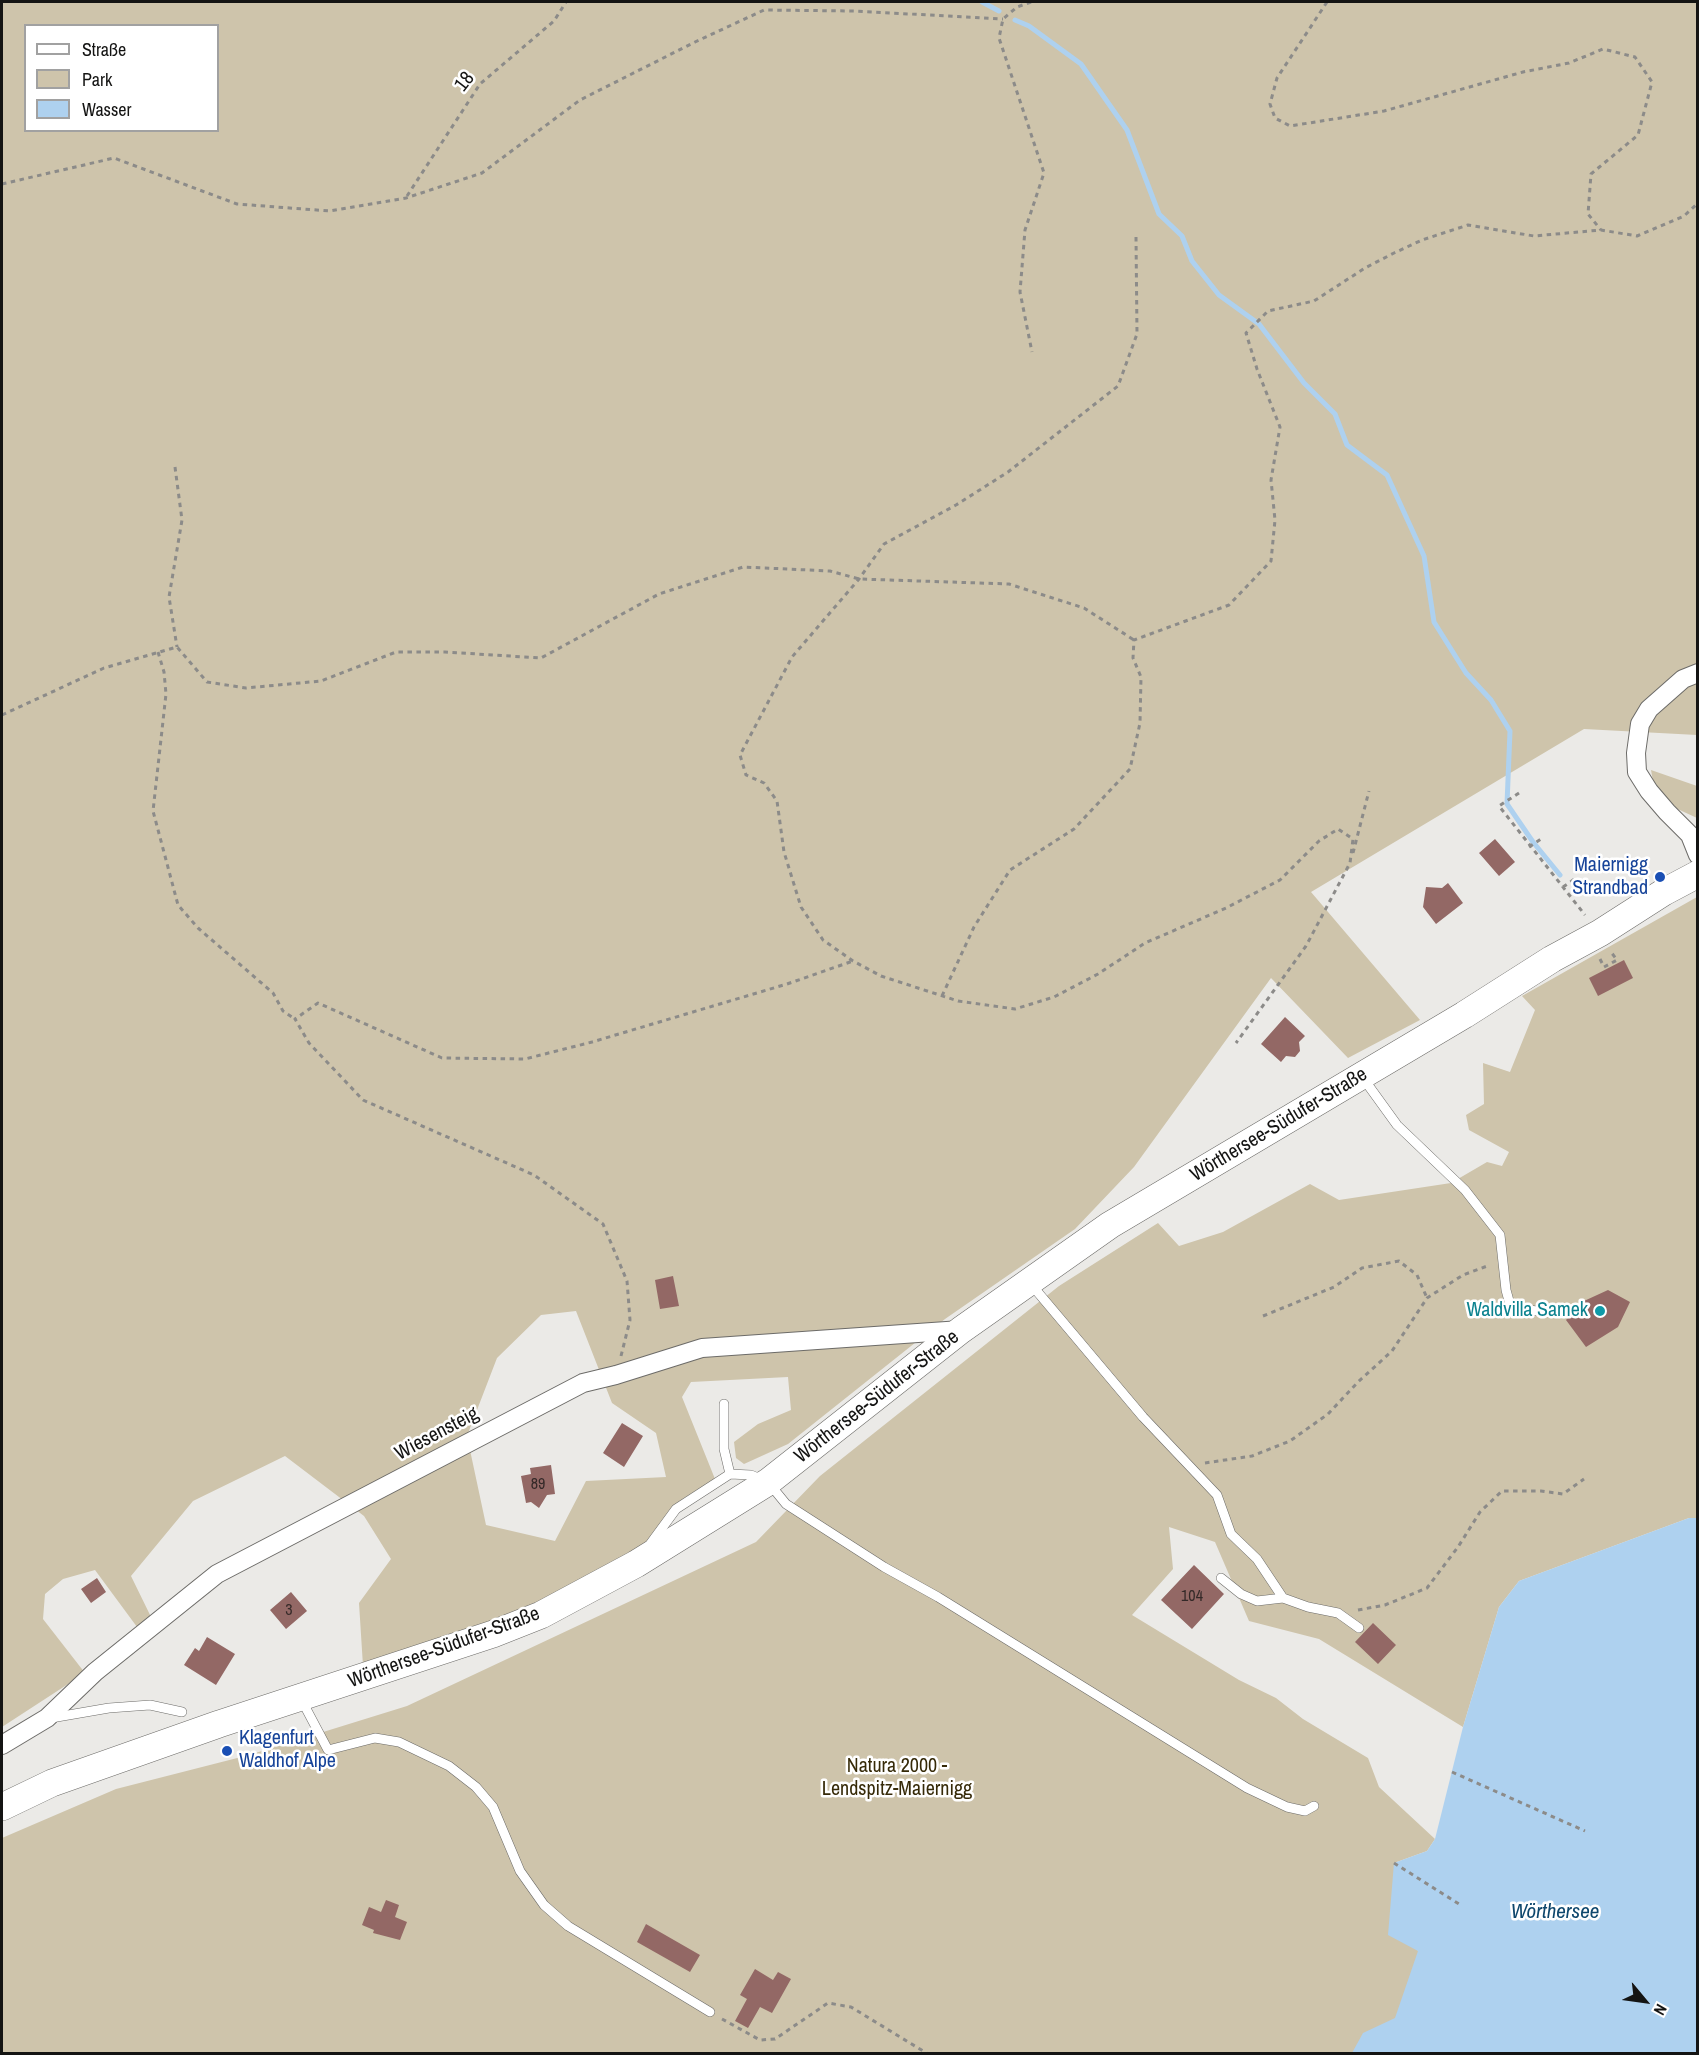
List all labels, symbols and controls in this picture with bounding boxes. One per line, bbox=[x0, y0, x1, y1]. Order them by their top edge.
legend bbox=[24, 24, 219, 132]
text: Straße bbox=[82, 37, 126, 62]
text: Park bbox=[82, 67, 112, 92]
street label: 18 bbox=[450, 67, 480, 97]
text: Wasser bbox=[82, 97, 131, 122]
place label: Maiernigg Strandbad bbox=[1572, 854, 1648, 901]
marker: Maiernigg Strandbad bbox=[1653, 870, 1667, 884]
street label: Wörthersee-Südufer-Straße bbox=[1186, 1063, 1372, 1187]
place label: Waldvilla Samek bbox=[1466, 1299, 1588, 1323]
marker: Waldvilla Samek bbox=[1593, 1304, 1607, 1318]
street label: Wörthersee-Südufer-Straße bbox=[790, 1325, 964, 1469]
street label: Wiesensteig bbox=[391, 1402, 483, 1466]
house number: 89 bbox=[531, 1475, 545, 1495]
house number: 104 bbox=[1181, 1587, 1203, 1607]
house number: 3 bbox=[285, 1601, 293, 1621]
street label: Wörthersee-Südufer-Straße bbox=[345, 1602, 543, 1694]
place label: Klagenfurt Waldhof Alpe bbox=[239, 1727, 336, 1774]
marker: Klagenfurt Waldhof Alpe bbox=[220, 1744, 234, 1758]
park label: Natura 2000 - Lendspitz-Maiernigg bbox=[822, 1755, 972, 1802]
water label: Wörthersee bbox=[1511, 1899, 1599, 1925]
north arrow bbox=[1615, 1971, 1675, 2031]
text: N bbox=[1649, 2000, 1673, 2019]

